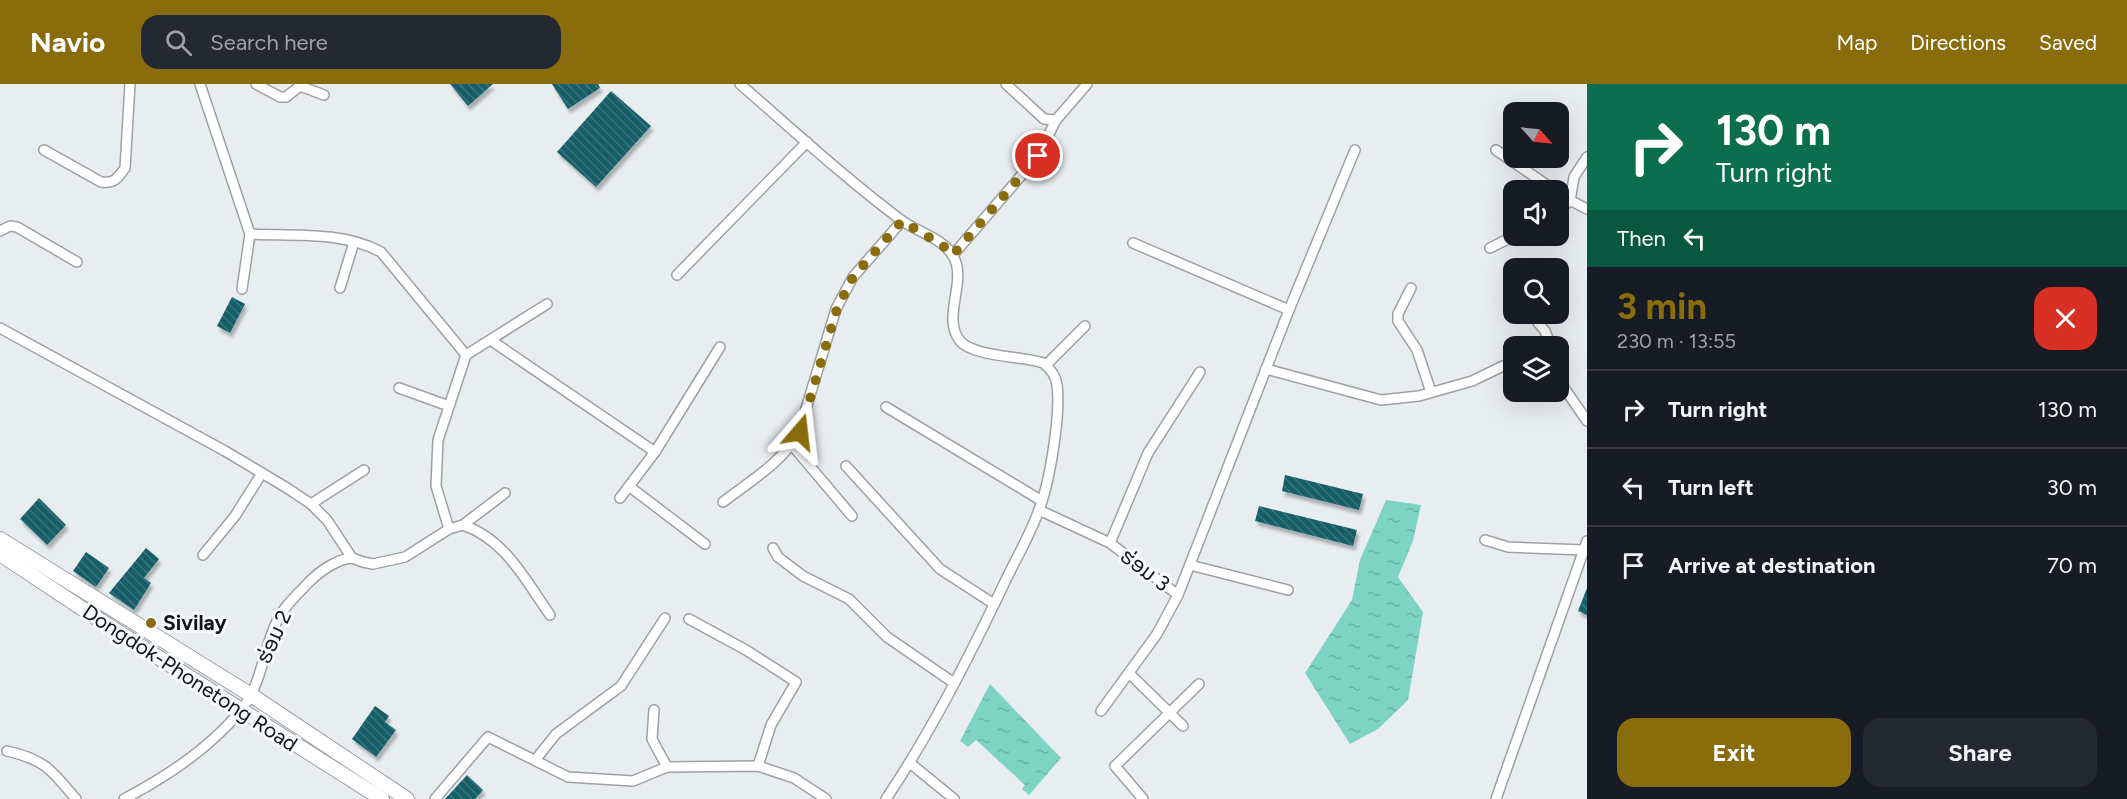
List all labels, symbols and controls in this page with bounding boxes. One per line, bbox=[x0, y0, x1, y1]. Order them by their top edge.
search box bbox=[141, 15, 561, 69]
text: Navio bbox=[30, 25, 105, 59]
icon: search bbox=[162, 26, 195, 59]
text: Search here bbox=[210, 29, 328, 56]
text: Map bbox=[1836, 30, 1877, 55]
text: Directions bbox=[1910, 30, 2006, 55]
text: Saved bbox=[2039, 30, 2097, 55]
north arrow bbox=[1503, 102, 1569, 168]
map controls bbox=[1503, 102, 1569, 402]
text: 130 m bbox=[1716, 105, 1831, 156]
icon: right bbox=[1617, 108, 1695, 186]
pin bbox=[1012, 130, 1063, 181]
icon: arrive bbox=[1021, 139, 1054, 172]
text: Turn right bbox=[1716, 156, 1832, 189]
button: sound bbox=[1503, 180, 1569, 246]
icon: left bbox=[1678, 222, 1711, 255]
text: Then bbox=[1617, 225, 1666, 252]
button: search bbox=[1503, 258, 1569, 324]
text: 3 min bbox=[1617, 285, 1707, 328]
button: close bbox=[2034, 287, 2097, 350]
text: 230 m · 13:55 bbox=[1617, 329, 1736, 353]
button: layers bbox=[1503, 336, 1569, 402]
icon: right bbox=[1617, 393, 1650, 426]
text: Turn right bbox=[1668, 396, 1767, 423]
text: 130 m bbox=[2038, 396, 2097, 423]
position arrow bbox=[768, 400, 832, 464]
icon: left bbox=[1617, 471, 1650, 504]
text: Turn left bbox=[1668, 474, 1754, 501]
text: 30 m bbox=[2047, 474, 2097, 501]
street label: ຮ່ອມ 3 bbox=[1116, 543, 1175, 596]
icon: arrive bbox=[1617, 549, 1650, 582]
text: Arrive at destination bbox=[1668, 552, 1876, 579]
text: 70 m bbox=[2047, 552, 2097, 579]
street label: Dongdok-Phonetong Road bbox=[78, 599, 302, 756]
street label: ຮ່ອມ 2 bbox=[251, 606, 296, 667]
place label: Sivilay bbox=[163, 610, 227, 635]
marker: Sivilay bbox=[144, 616, 158, 630]
button: Exit bbox=[1617, 718, 1851, 787]
button: Share bbox=[1863, 718, 2097, 787]

